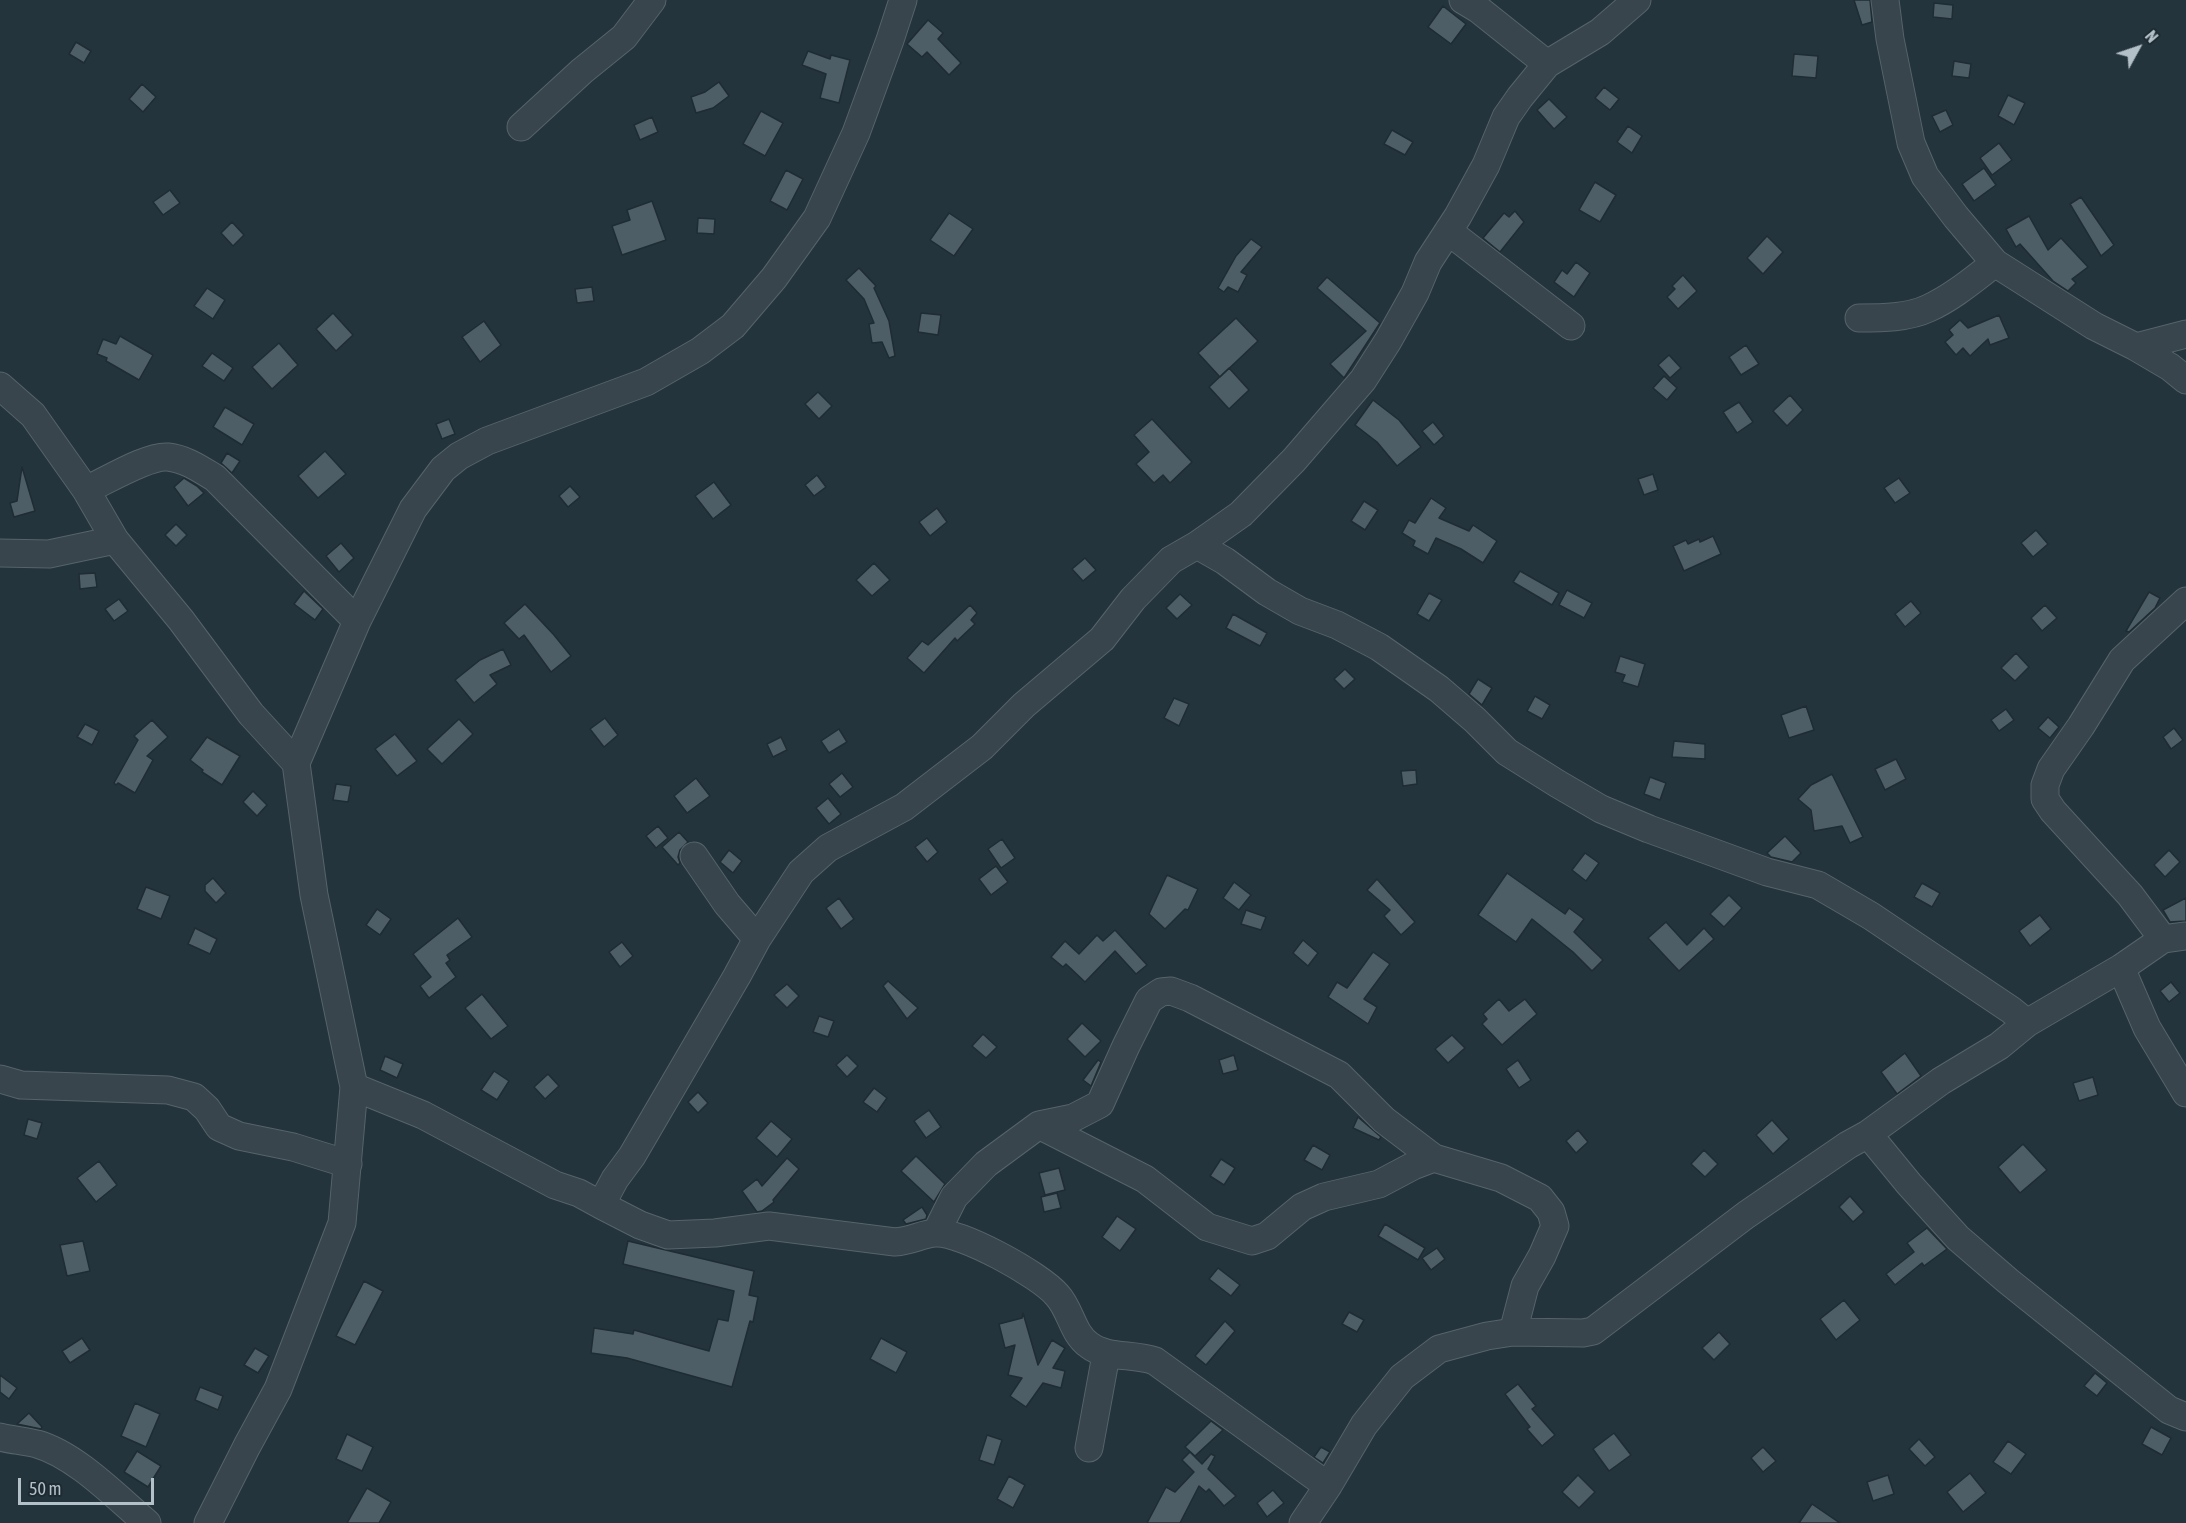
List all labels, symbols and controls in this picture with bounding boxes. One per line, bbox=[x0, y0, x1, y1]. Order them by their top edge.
north arrow bbox=[2108, 18, 2168, 78]
text: N bbox=[2142, 27, 2162, 46]
scale bar bbox=[21, 1466, 158, 1504]
text: 50 m bbox=[29, 1478, 61, 1499]

